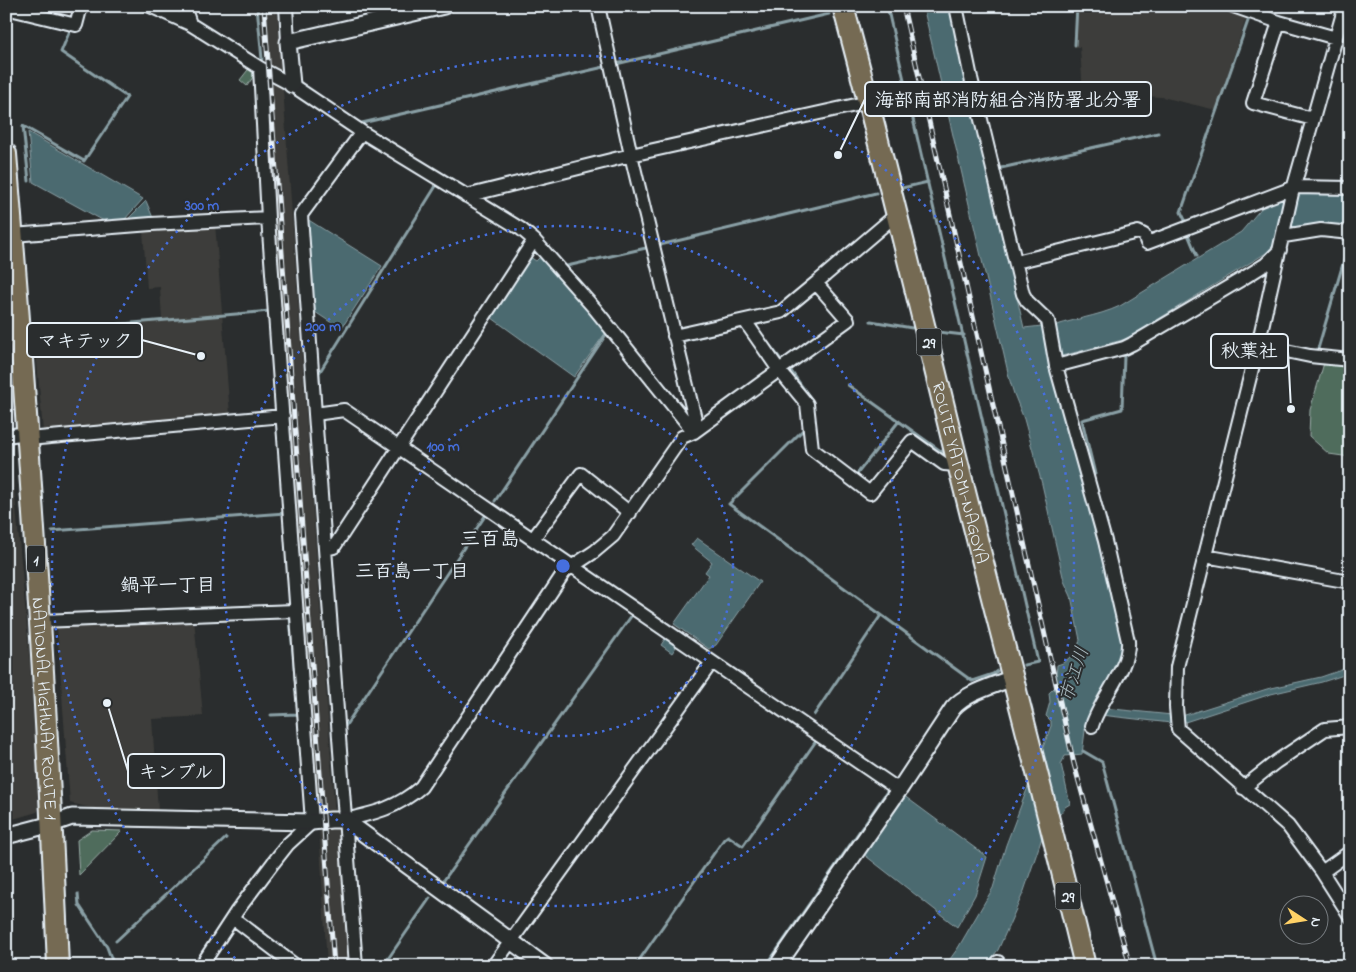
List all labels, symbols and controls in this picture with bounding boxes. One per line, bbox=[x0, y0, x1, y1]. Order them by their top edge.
callout: 海部南部消防組合消防署北分署 bbox=[865, 82, 1151, 116]
text: 海部南部消防組合消防署北分署 bbox=[875, 88, 1141, 115]
text: 300 m bbox=[184, 195, 220, 217]
text: 200 m bbox=[304, 316, 341, 338]
callout: マキテック bbox=[27, 323, 142, 357]
road number: 29 bbox=[916, 328, 942, 356]
text: マキテック bbox=[37, 329, 133, 356]
callout: 秋葉社 bbox=[1211, 334, 1288, 368]
text: 秋葉社 bbox=[1220, 339, 1278, 366]
street label: ROUTE YATOMI-NAGOYA bbox=[924, 380, 994, 567]
text: 100 m bbox=[426, 436, 460, 458]
district label: 三百島 bbox=[460, 526, 520, 555]
road number: 1 bbox=[27, 546, 45, 572]
centre of rings bbox=[554, 557, 572, 575]
district label: 三百島一丁目 bbox=[355, 559, 469, 586]
district label: 鍋平一丁目 bbox=[120, 573, 216, 600]
street label: NATIONAL HIGHWAY ROUTE 1 bbox=[24, 597, 62, 821]
water label: 市江川 bbox=[1054, 643, 1097, 706]
callout: キンブル bbox=[128, 754, 224, 788]
text: キンブル bbox=[139, 760, 213, 787]
road number: 29 bbox=[1056, 882, 1080, 909]
north arrow bbox=[1278, 894, 1328, 944]
text: N bbox=[1304, 916, 1327, 929]

